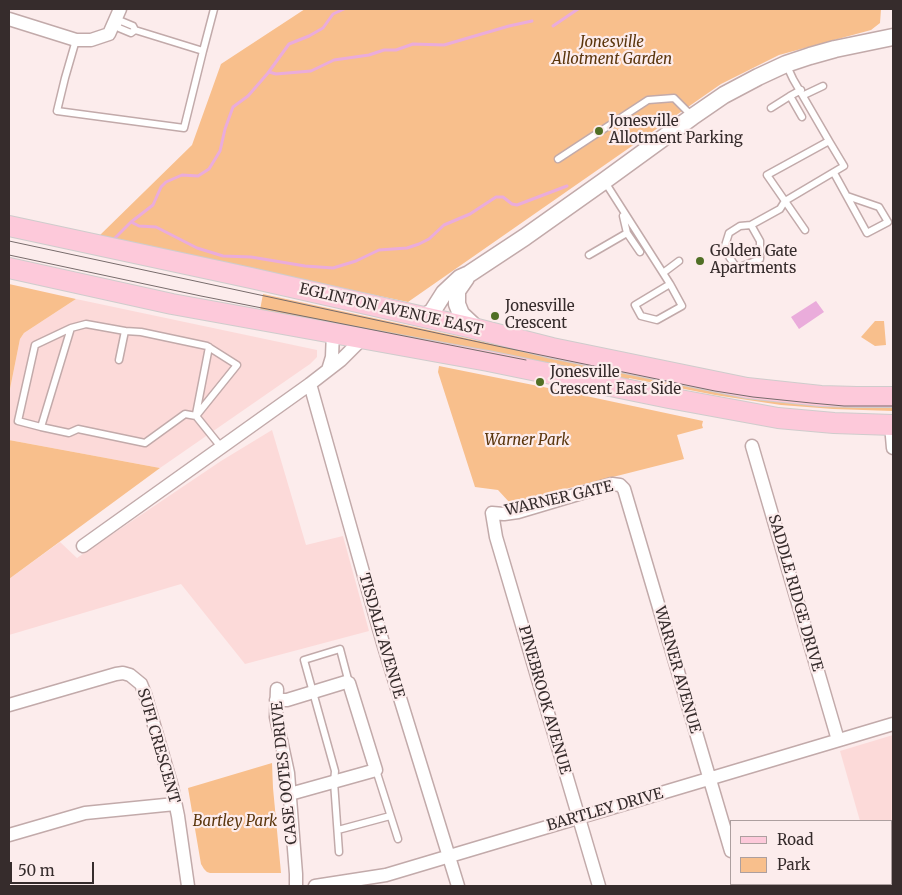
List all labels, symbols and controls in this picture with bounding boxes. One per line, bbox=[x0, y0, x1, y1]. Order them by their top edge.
park label: Jonesville Allotment Garden bbox=[552, 34, 672, 69]
place label: Jonesville Allotment Parking bbox=[609, 113, 743, 148]
marker: Jonesville Allotment Parking bbox=[593, 125, 605, 137]
place label: Golden Gate Apartments bbox=[710, 243, 797, 278]
marker: Golden Gate Apartments bbox=[694, 255, 706, 267]
street label: EGLINTON AVENUE EAST bbox=[297, 280, 485, 340]
place label: Jonesville Crescent bbox=[505, 298, 575, 333]
marker: Jonesville Crescent bbox=[489, 310, 501, 322]
place label: Jonesville Crescent East Side bbox=[550, 364, 681, 399]
marker: Jonesville Crescent East Side bbox=[534, 376, 546, 388]
park label: Warner Park bbox=[484, 432, 570, 450]
street label: WARNER GATE bbox=[503, 478, 615, 520]
street label: SADDLE RIDGE DRIVE bbox=[764, 513, 826, 673]
street label: TISDALE AVENUE bbox=[355, 571, 407, 701]
street label: WARNER AVENUE bbox=[650, 604, 704, 736]
street label: PINEBROOK AVENUE bbox=[514, 623, 574, 777]
street label: SUFI CRESCENT bbox=[133, 686, 183, 806]
street label: CASE OOTES DRIVE bbox=[269, 701, 301, 845]
street label: BARTLEY DRIVE bbox=[545, 785, 665, 835]
park label: Bartley Park bbox=[193, 813, 277, 831]
legend bbox=[730, 820, 892, 885]
text: Road bbox=[777, 830, 813, 849]
scale bar bbox=[12, 852, 96, 884]
text: Park bbox=[777, 855, 810, 874]
text: 50 m bbox=[18, 861, 55, 880]

